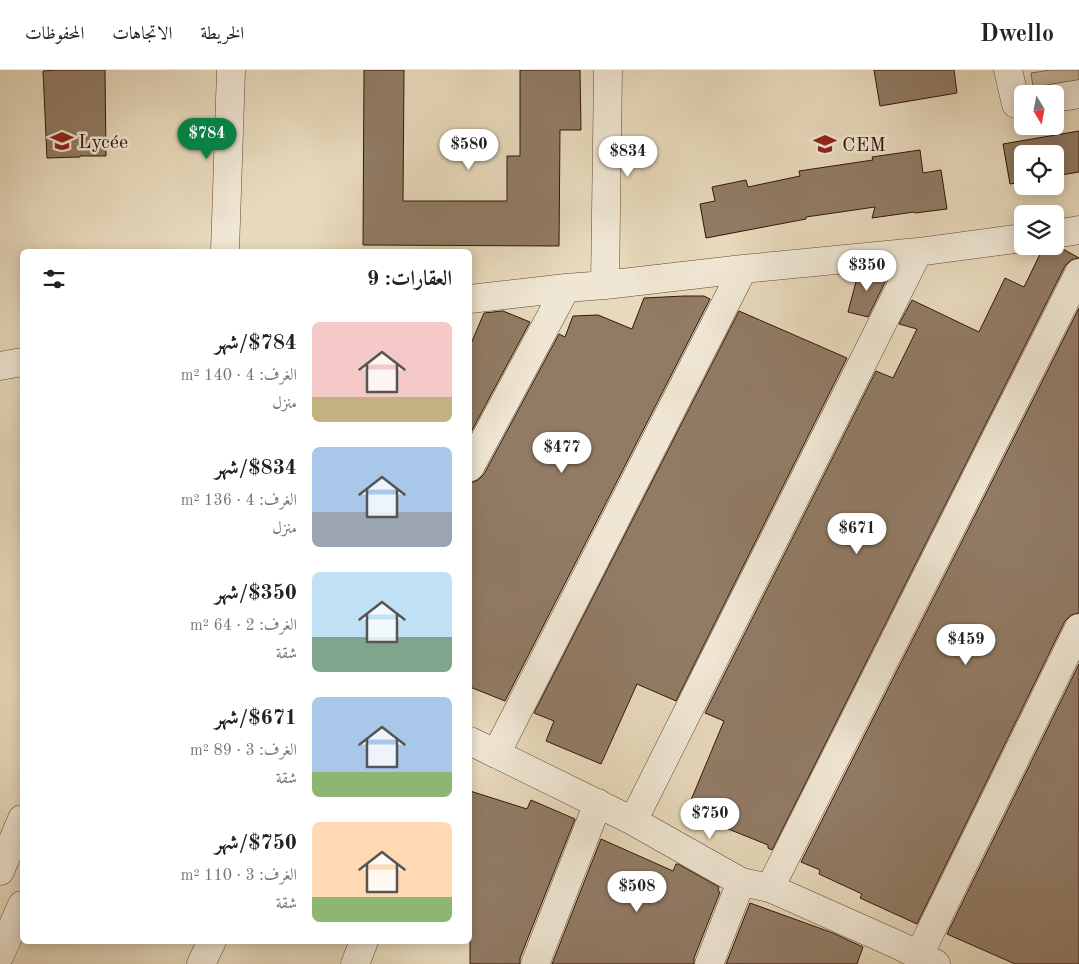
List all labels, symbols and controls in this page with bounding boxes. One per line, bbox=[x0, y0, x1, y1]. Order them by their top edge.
text: Dwello bbox=[980, 23, 1054, 47]
text: المحفوظات bbox=[25, 25, 84, 43]
text: الاتجاهات bbox=[112, 25, 172, 43]
text: الخريطة bbox=[200, 25, 244, 43]
north arrow bbox=[1014, 85, 1064, 135]
map controls bbox=[1014, 85, 1064, 255]
pin: $784 bbox=[177, 118, 237, 160]
text: $784 bbox=[188, 126, 226, 142]
school or university icon: Lycée bbox=[49, 128, 75, 154]
pin: $580 bbox=[439, 128, 499, 171]
school or university icon: CEM bbox=[812, 131, 838, 157]
place label: Lycée bbox=[78, 133, 128, 153]
pin: $834 bbox=[598, 136, 658, 178]
place label: CEM bbox=[842, 136, 886, 156]
text: $580 bbox=[450, 137, 488, 153]
text: $834 bbox=[609, 144, 647, 160]
button: locate bbox=[1014, 145, 1064, 195]
button: layers bbox=[1014, 205, 1064, 255]
pin: $350 bbox=[837, 250, 897, 292]
text: $350 bbox=[848, 258, 886, 274]
icon: filters bbox=[40, 265, 68, 293]
text: العقارات: 9 bbox=[367, 269, 452, 290]
text: $784/شهر bbox=[215, 333, 297, 354]
icon: home bbox=[352, 342, 412, 402]
text: الغرف: 4 · 140 m² bbox=[181, 368, 297, 384]
text: منزل bbox=[272, 396, 297, 412]
pin: $477 bbox=[532, 432, 592, 474]
text: $477 bbox=[543, 440, 581, 456]
text: $834/شهر bbox=[215, 458, 297, 479]
icon: home bbox=[352, 467, 412, 527]
text: الغرف: 4 · 136 m² bbox=[181, 493, 297, 509]
pin: $671 bbox=[827, 512, 887, 555]
text: منزل bbox=[272, 521, 297, 537]
text: $671 bbox=[838, 521, 876, 537]
text: $350/شهر bbox=[215, 583, 297, 604]
icon: home bbox=[352, 592, 412, 652]
text: الغرف: 2 · 64 m² bbox=[190, 618, 297, 634]
pin: $459 bbox=[936, 624, 996, 666]
text: $459 bbox=[947, 632, 985, 648]
text: شقة bbox=[276, 646, 297, 662]
text: $671/شهر bbox=[215, 708, 297, 729]
icon: home bbox=[352, 717, 412, 777]
text: الغرف: 3 · 89 m² bbox=[190, 743, 297, 759]
text: شقة bbox=[276, 771, 297, 787]
pin: $750 bbox=[680, 798, 740, 840]
text: $750 bbox=[691, 806, 729, 822]
text: $750/شهر bbox=[215, 833, 297, 854]
icon: home bbox=[352, 842, 412, 902]
text: الغرف: 3 · 110 m² bbox=[181, 868, 297, 884]
pin: $508 bbox=[607, 870, 667, 913]
text: $508 bbox=[618, 879, 656, 895]
text: شقة bbox=[276, 896, 297, 912]

